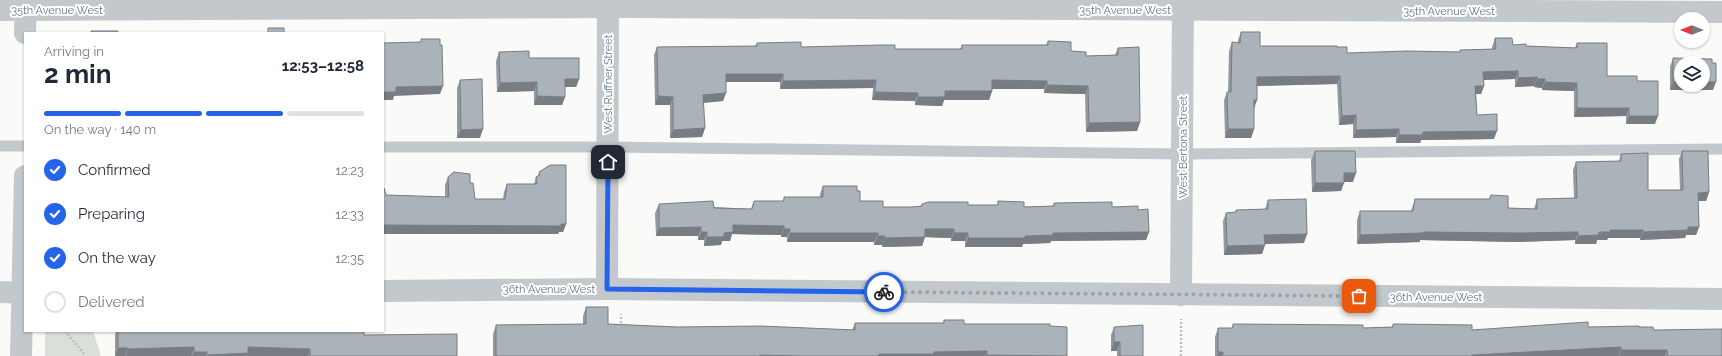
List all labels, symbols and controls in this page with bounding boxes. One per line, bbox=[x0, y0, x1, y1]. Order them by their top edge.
street label: 35th Avenue West bbox=[11, 4, 103, 17]
street label: 35th Avenue West bbox=[1079, 4, 1171, 17]
street label: 35th Avenue West bbox=[1403, 5, 1495, 18]
north arrow bbox=[1674, 12, 1710, 48]
map controls bbox=[1674, 12, 1710, 92]
street label: West Ruffner Street bbox=[602, 34, 615, 133]
text: Arriving in bbox=[44, 44, 104, 59]
button: layers bbox=[1674, 56, 1710, 92]
text: 12:53–12:58 bbox=[282, 57, 364, 75]
text: 2 min bbox=[44, 59, 111, 89]
street label: West Bertona Street bbox=[1177, 95, 1190, 198]
text: On the way · 140 m bbox=[44, 122, 156, 137]
pin bbox=[591, 145, 625, 179]
icon: home bbox=[597, 151, 619, 173]
icon: check bbox=[44, 159, 66, 181]
text: Confirmed bbox=[78, 161, 151, 179]
text: 12:23 bbox=[336, 163, 364, 178]
icon: check bbox=[44, 203, 66, 225]
text: Preparing bbox=[78, 205, 145, 223]
text: 12:33 bbox=[335, 207, 364, 222]
icon: check bbox=[44, 247, 66, 269]
text: On the way bbox=[78, 249, 156, 267]
text: 12:35 bbox=[335, 251, 364, 266]
courier bbox=[864, 272, 904, 312]
pin bbox=[1342, 279, 1376, 313]
icon: bike bbox=[873, 281, 895, 303]
street label: 36th Avenue West bbox=[503, 283, 595, 296]
icon: bag bbox=[1348, 285, 1370, 307]
street label: 36th Avenue West bbox=[1390, 291, 1482, 304]
text: Delivered bbox=[78, 293, 145, 311]

